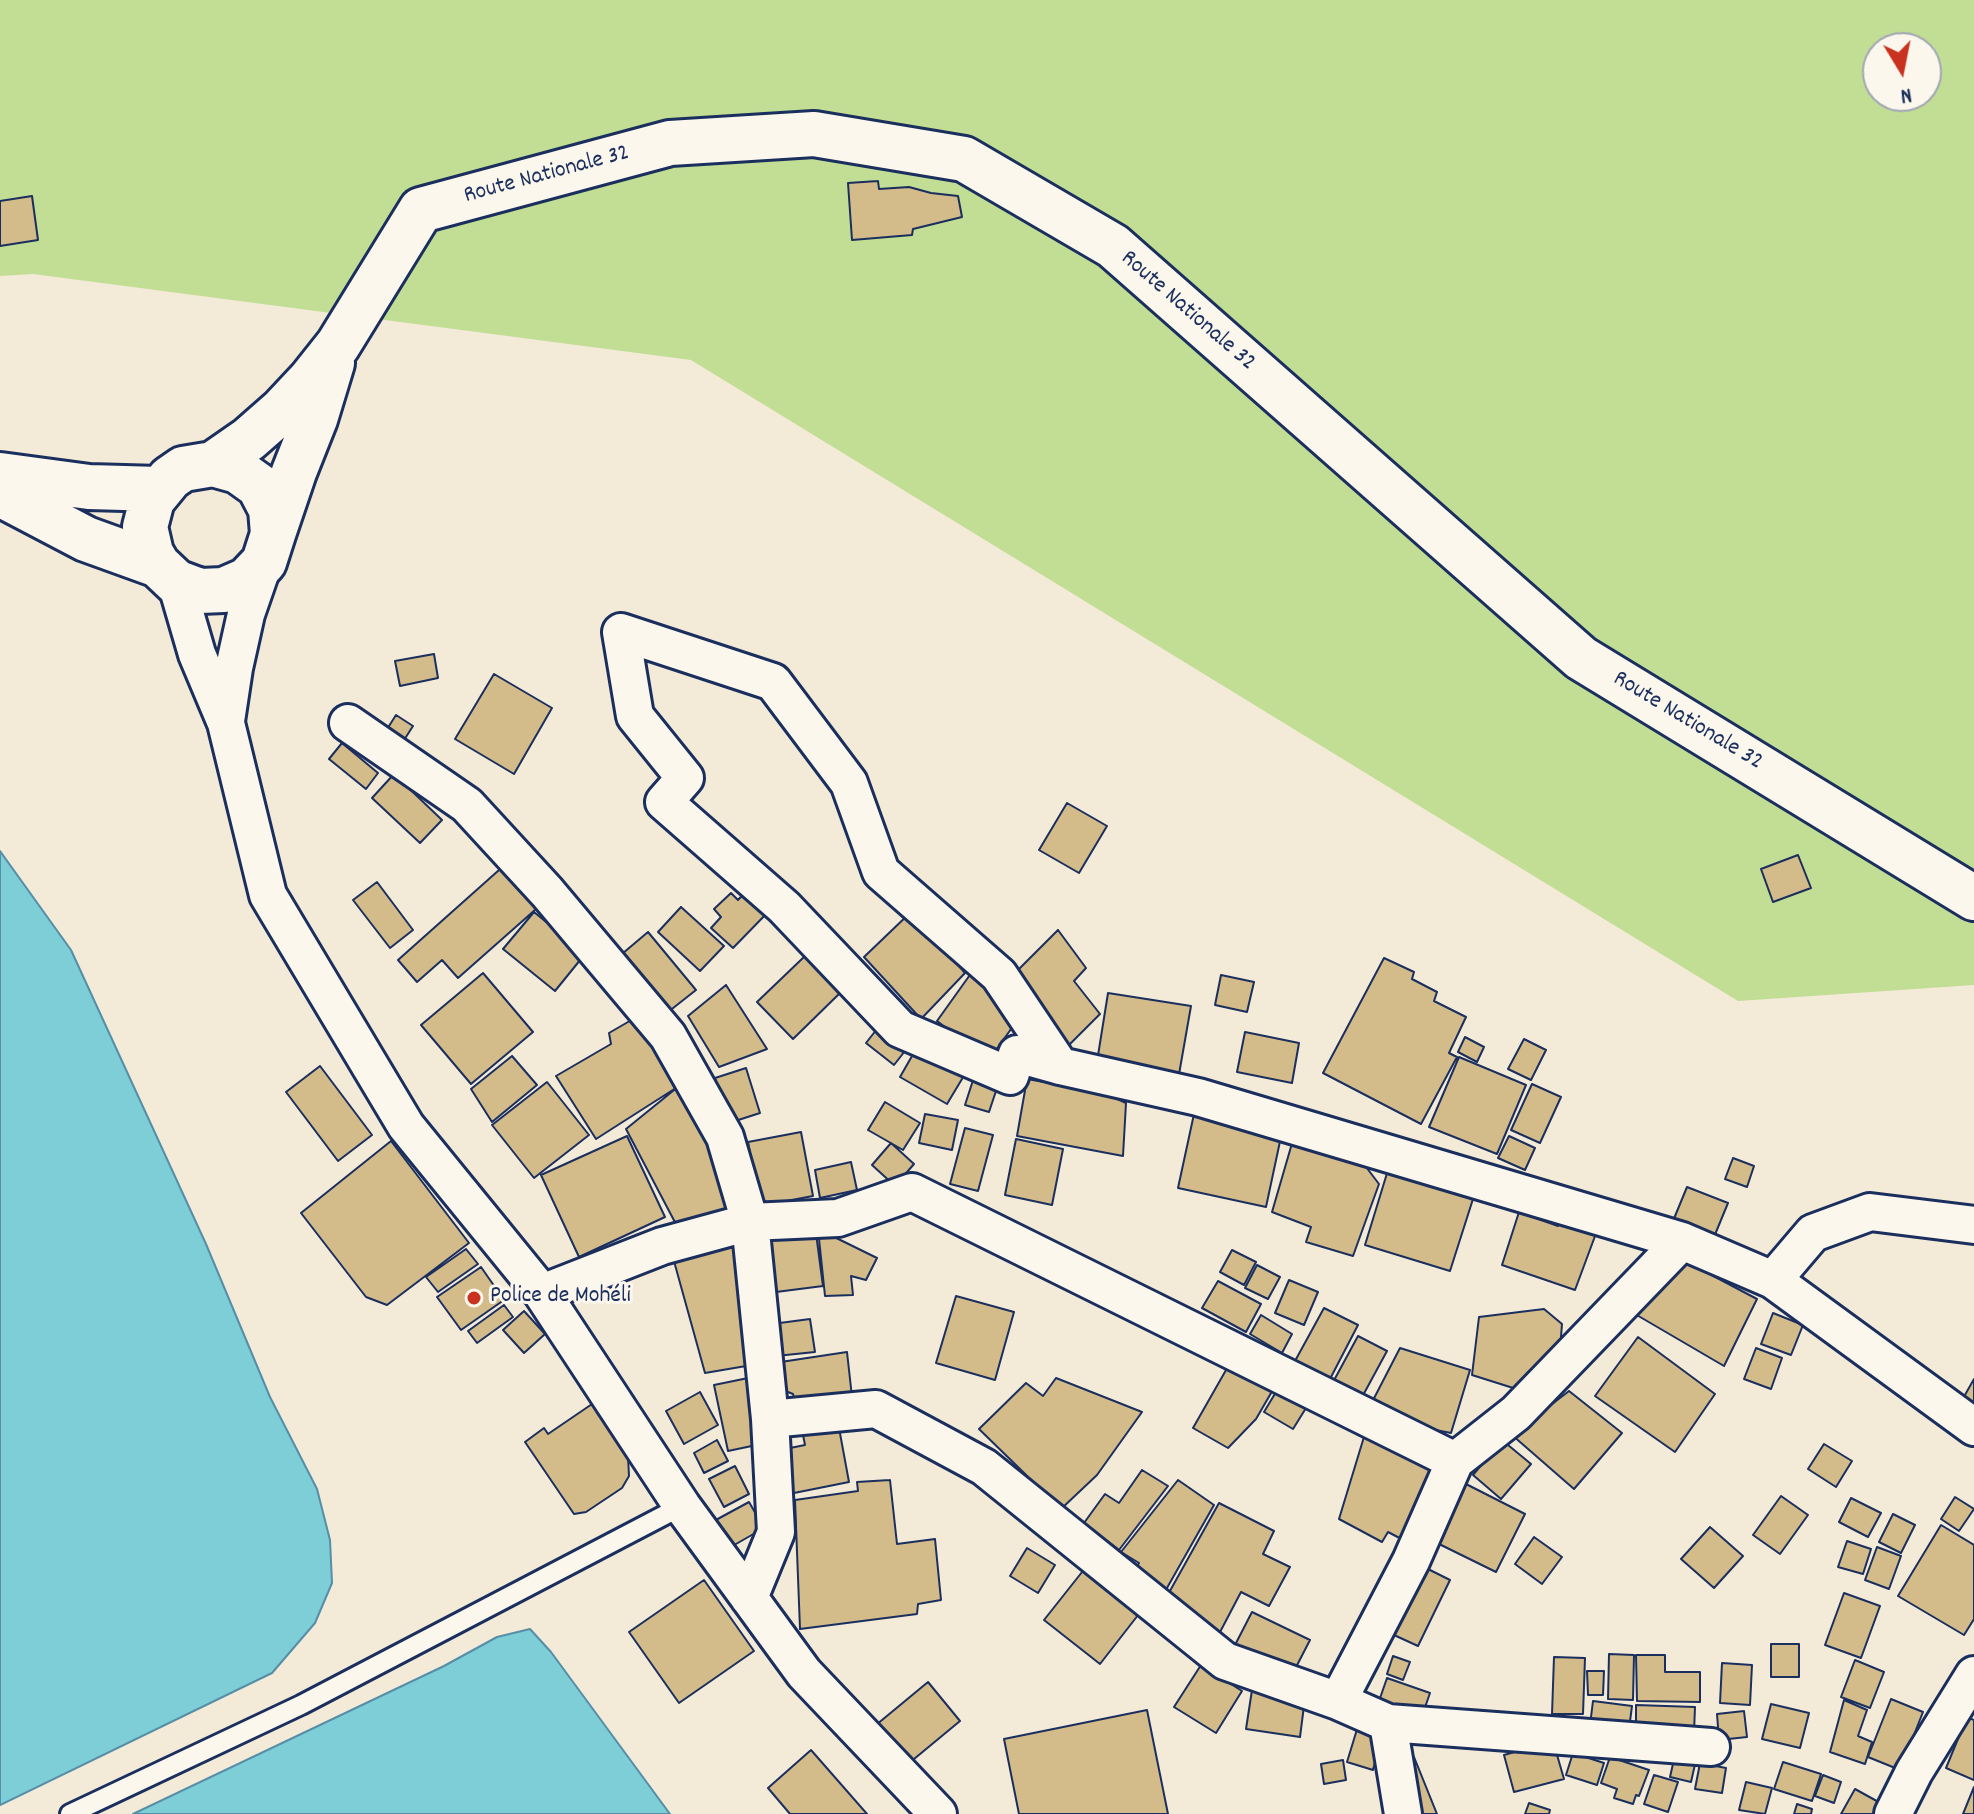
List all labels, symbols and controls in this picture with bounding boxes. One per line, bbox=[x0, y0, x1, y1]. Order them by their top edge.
north arrow bbox=[1862, 32, 1942, 112]
text: N bbox=[1898, 78, 1914, 110]
street label: Route Nationale 32 bbox=[461, 140, 633, 212]
street label: Route Nationale 32 bbox=[1113, 245, 1261, 379]
street label: Route Nationale 32 bbox=[1607, 666, 1767, 778]
place label: Police de Mohéli bbox=[490, 1284, 631, 1312]
marker: Police de Mohéli bbox=[465, 1289, 483, 1307]

